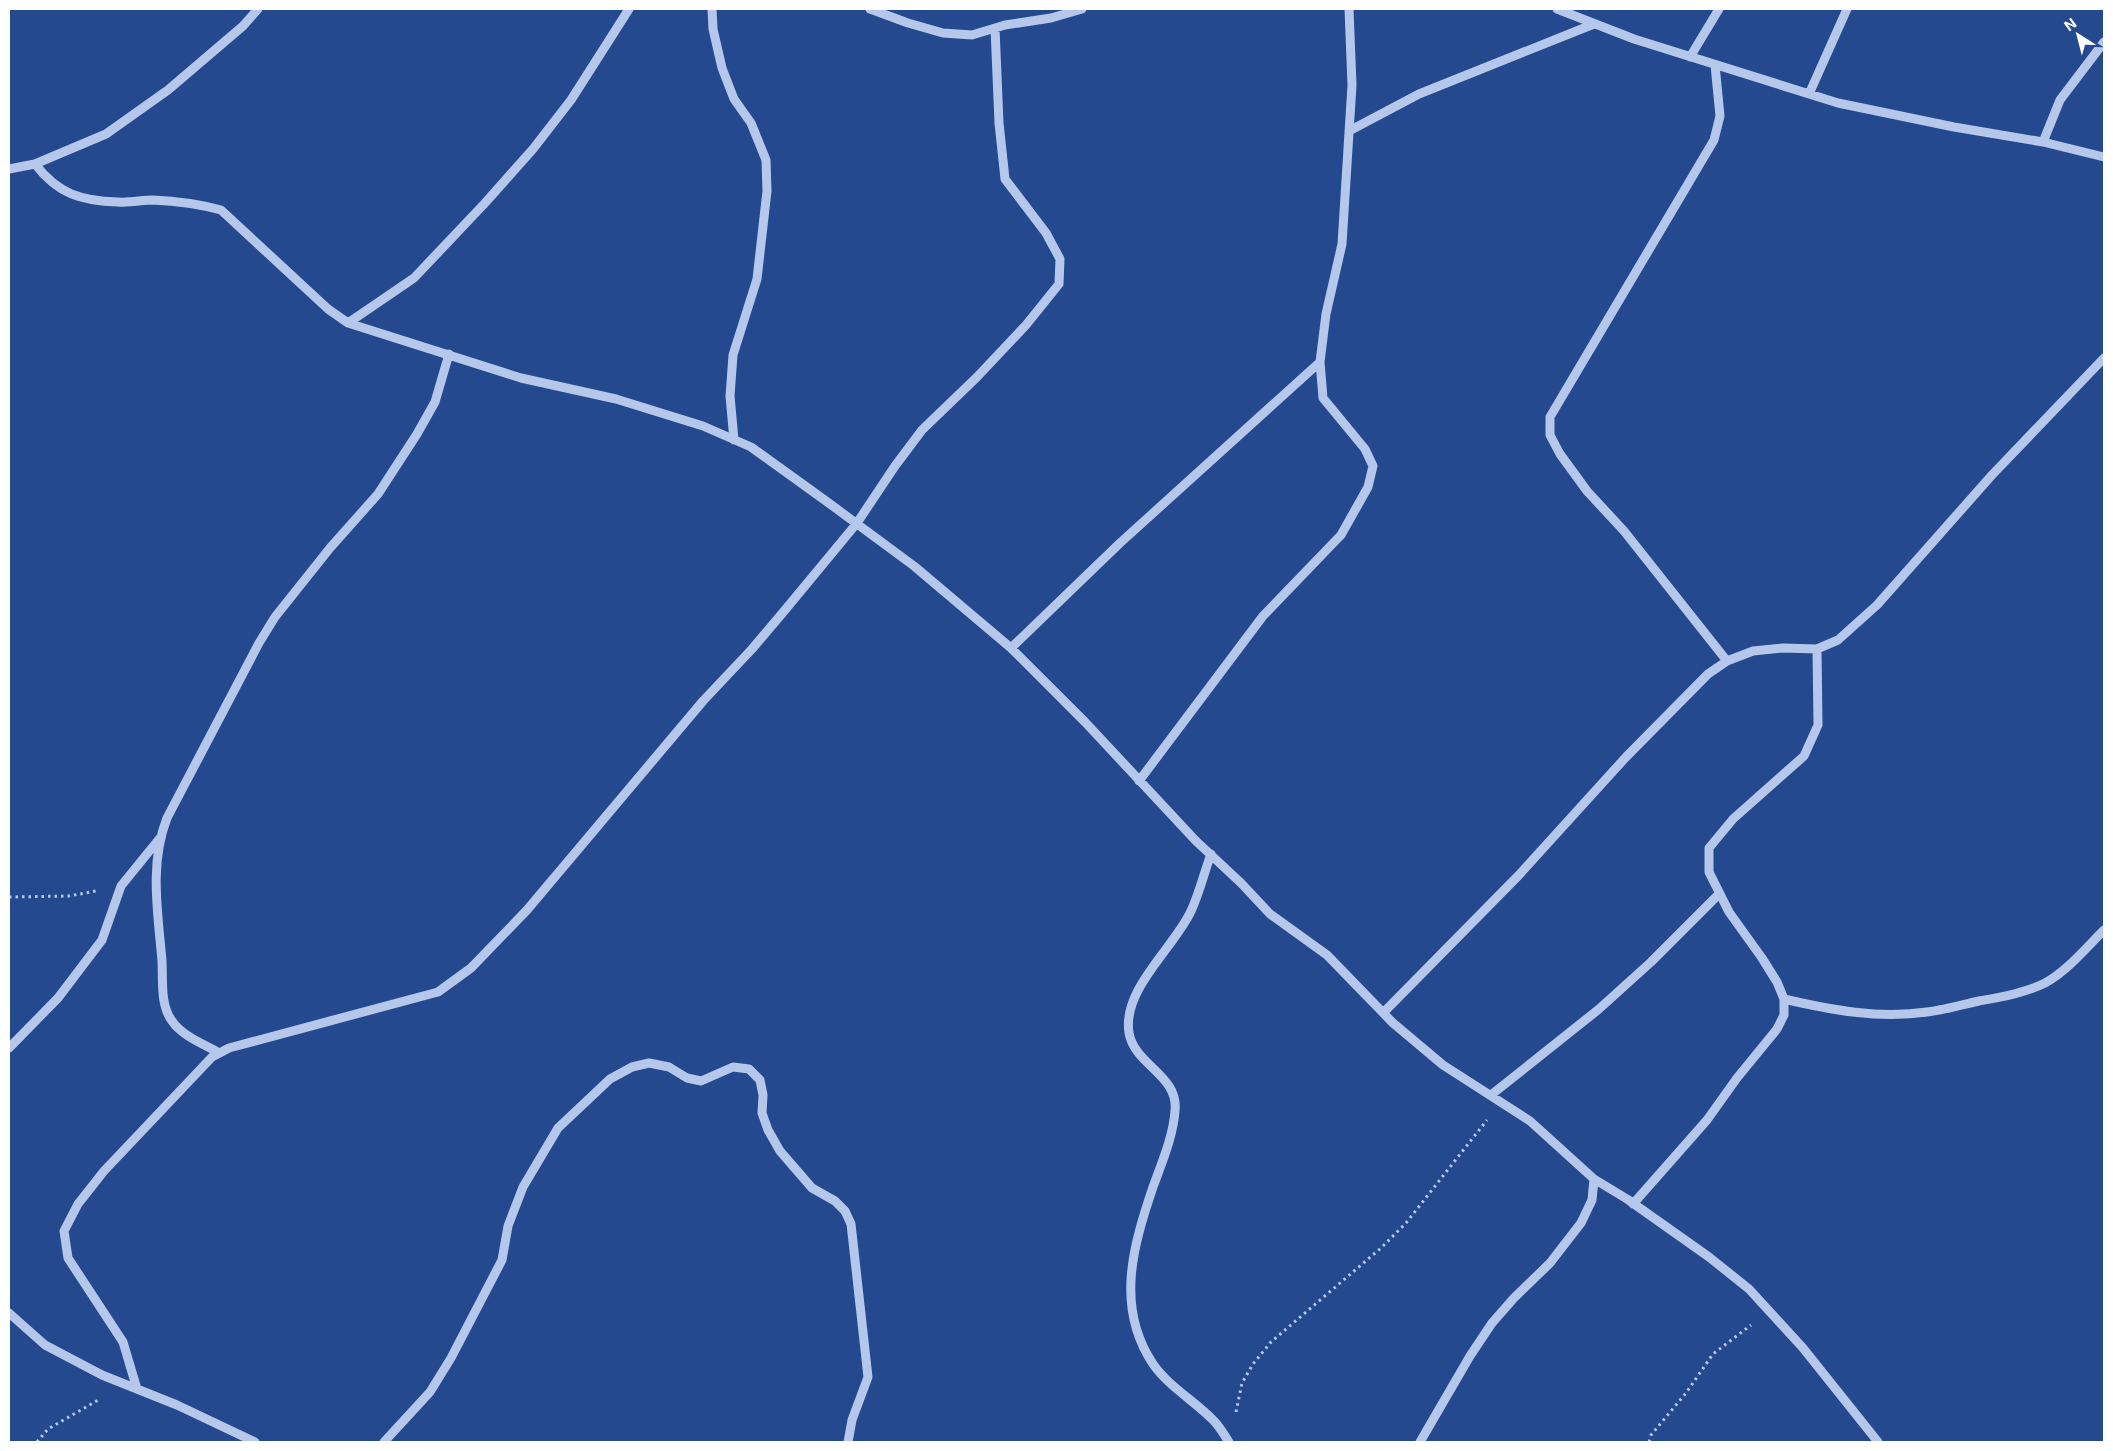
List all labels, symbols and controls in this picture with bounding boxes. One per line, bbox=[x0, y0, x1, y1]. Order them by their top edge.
north arrow bbox=[2053, 10, 2103, 60]
text: N bbox=[2061, 14, 2079, 34]

